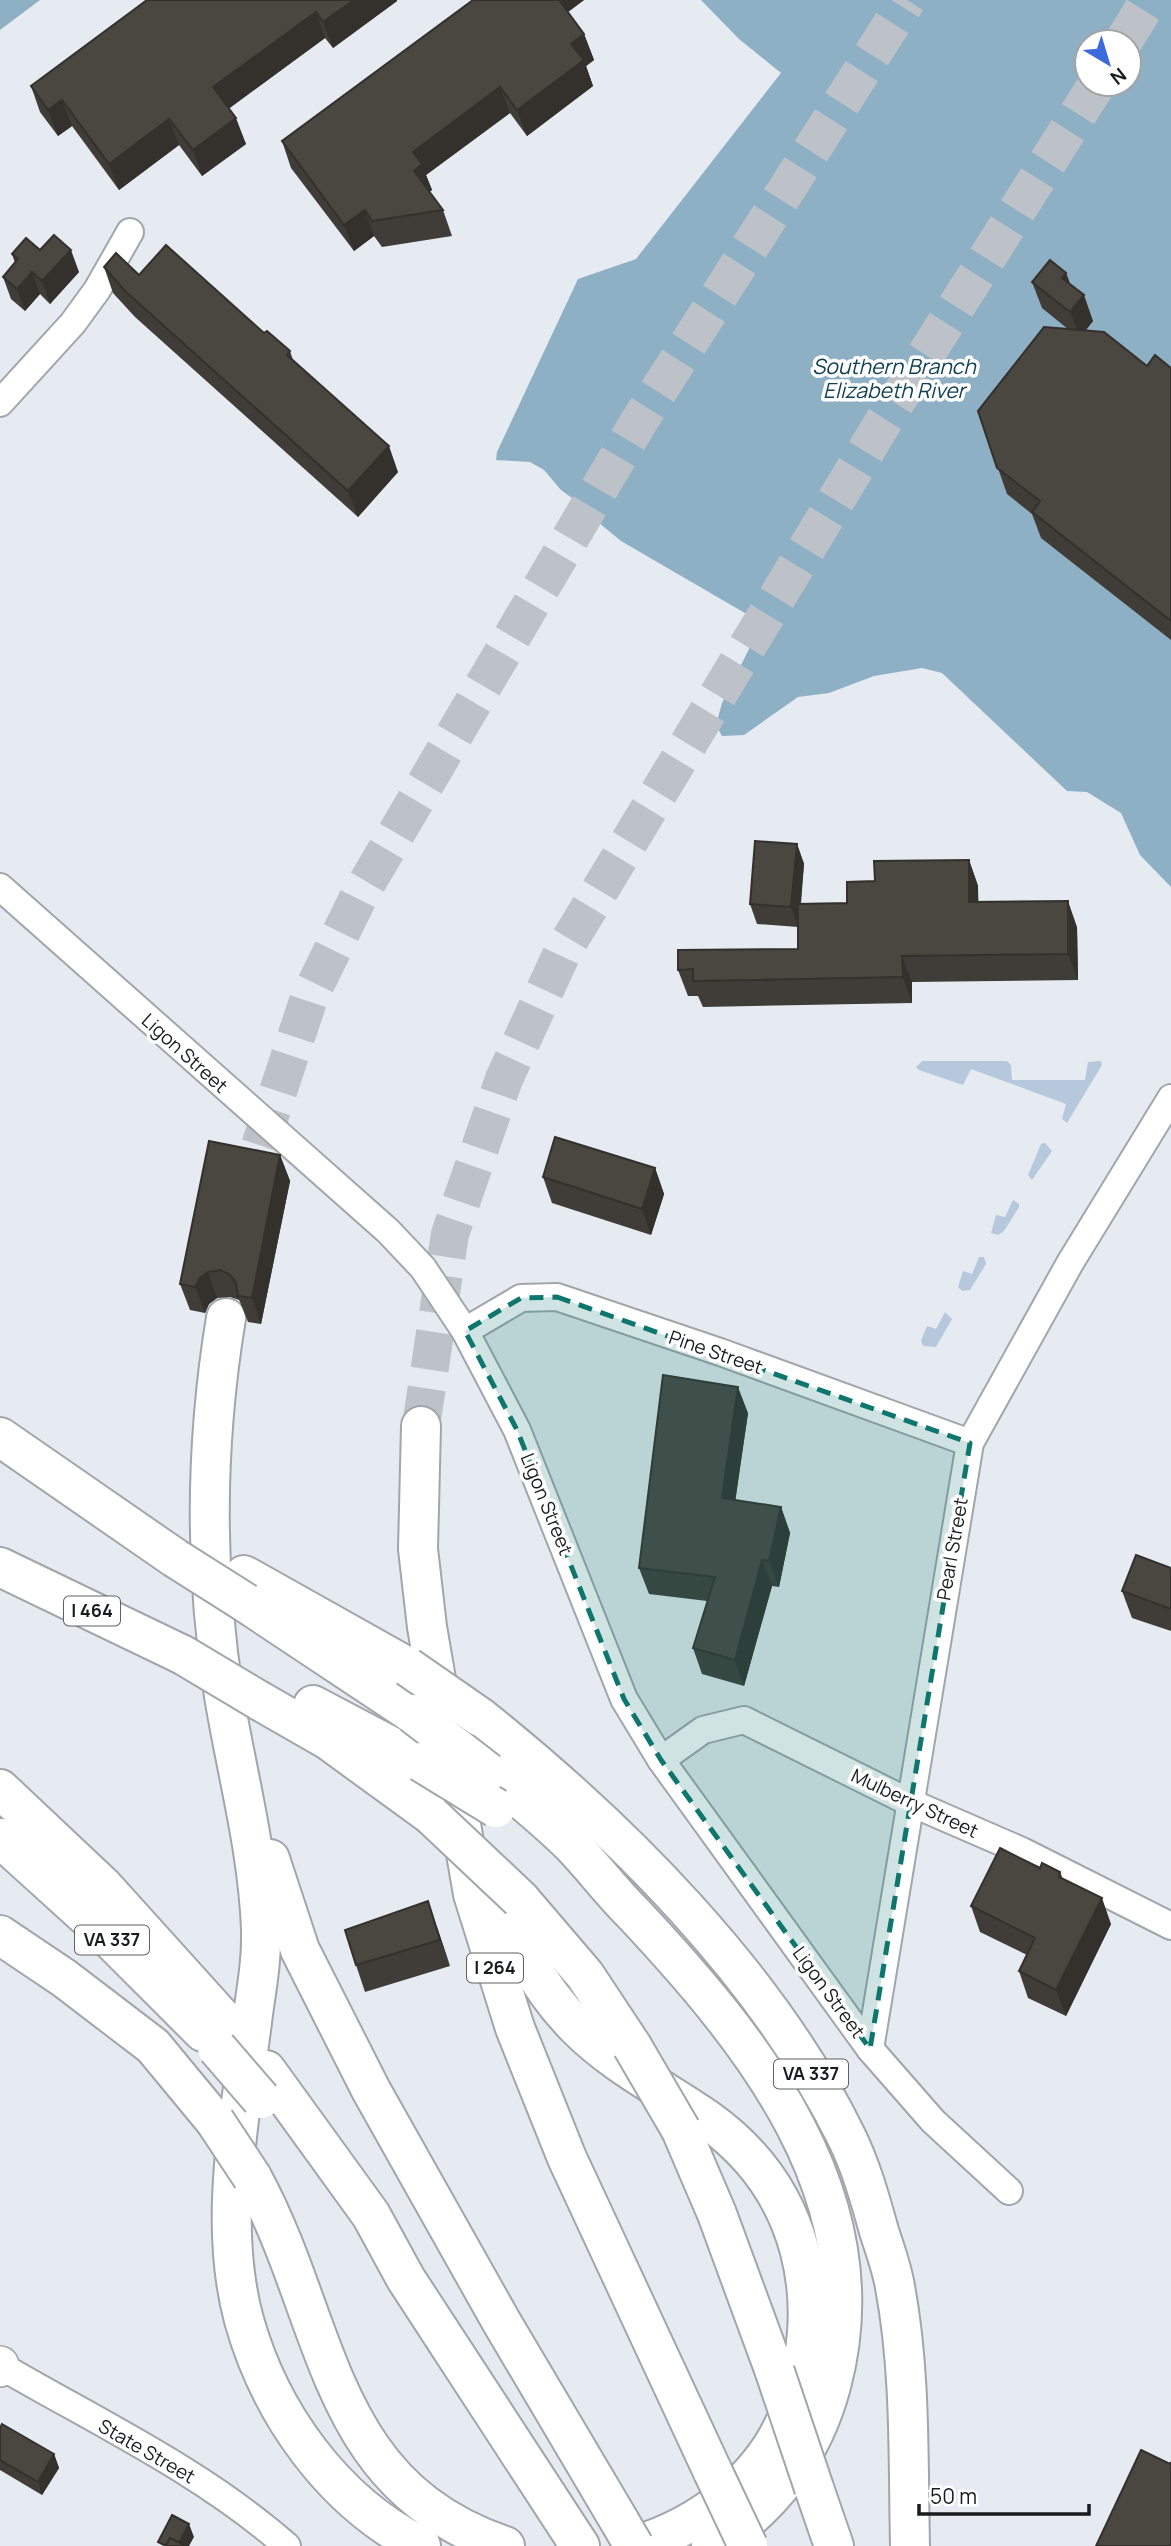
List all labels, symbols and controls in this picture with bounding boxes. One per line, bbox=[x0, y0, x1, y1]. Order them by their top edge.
north arrow bbox=[1073, 28, 1143, 98]
text: N bbox=[1105, 62, 1132, 91]
water label: Southern Branch Elizabeth River bbox=[812, 352, 977, 404]
street label: Ligon Street bbox=[136, 1007, 234, 1099]
street label: Pine Street bbox=[666, 1324, 766, 1380]
street label: Ligon Street bbox=[515, 1449, 579, 1559]
street label: Pearl Street bbox=[930, 1496, 974, 1602]
road number: I 464 bbox=[64, 1596, 120, 1626]
street label: Mulberry Street bbox=[847, 1762, 983, 1844]
road number: VA 337 bbox=[75, 1926, 149, 1954]
street label: Ligon Street bbox=[787, 1941, 871, 2043]
road number: I 264 bbox=[467, 1954, 523, 1982]
road number: VA 337 bbox=[774, 2060, 848, 2088]
street label: State Street bbox=[94, 2413, 200, 2489]
scale bar bbox=[919, 2472, 1089, 2516]
text: 50 m bbox=[930, 2482, 977, 2510]

